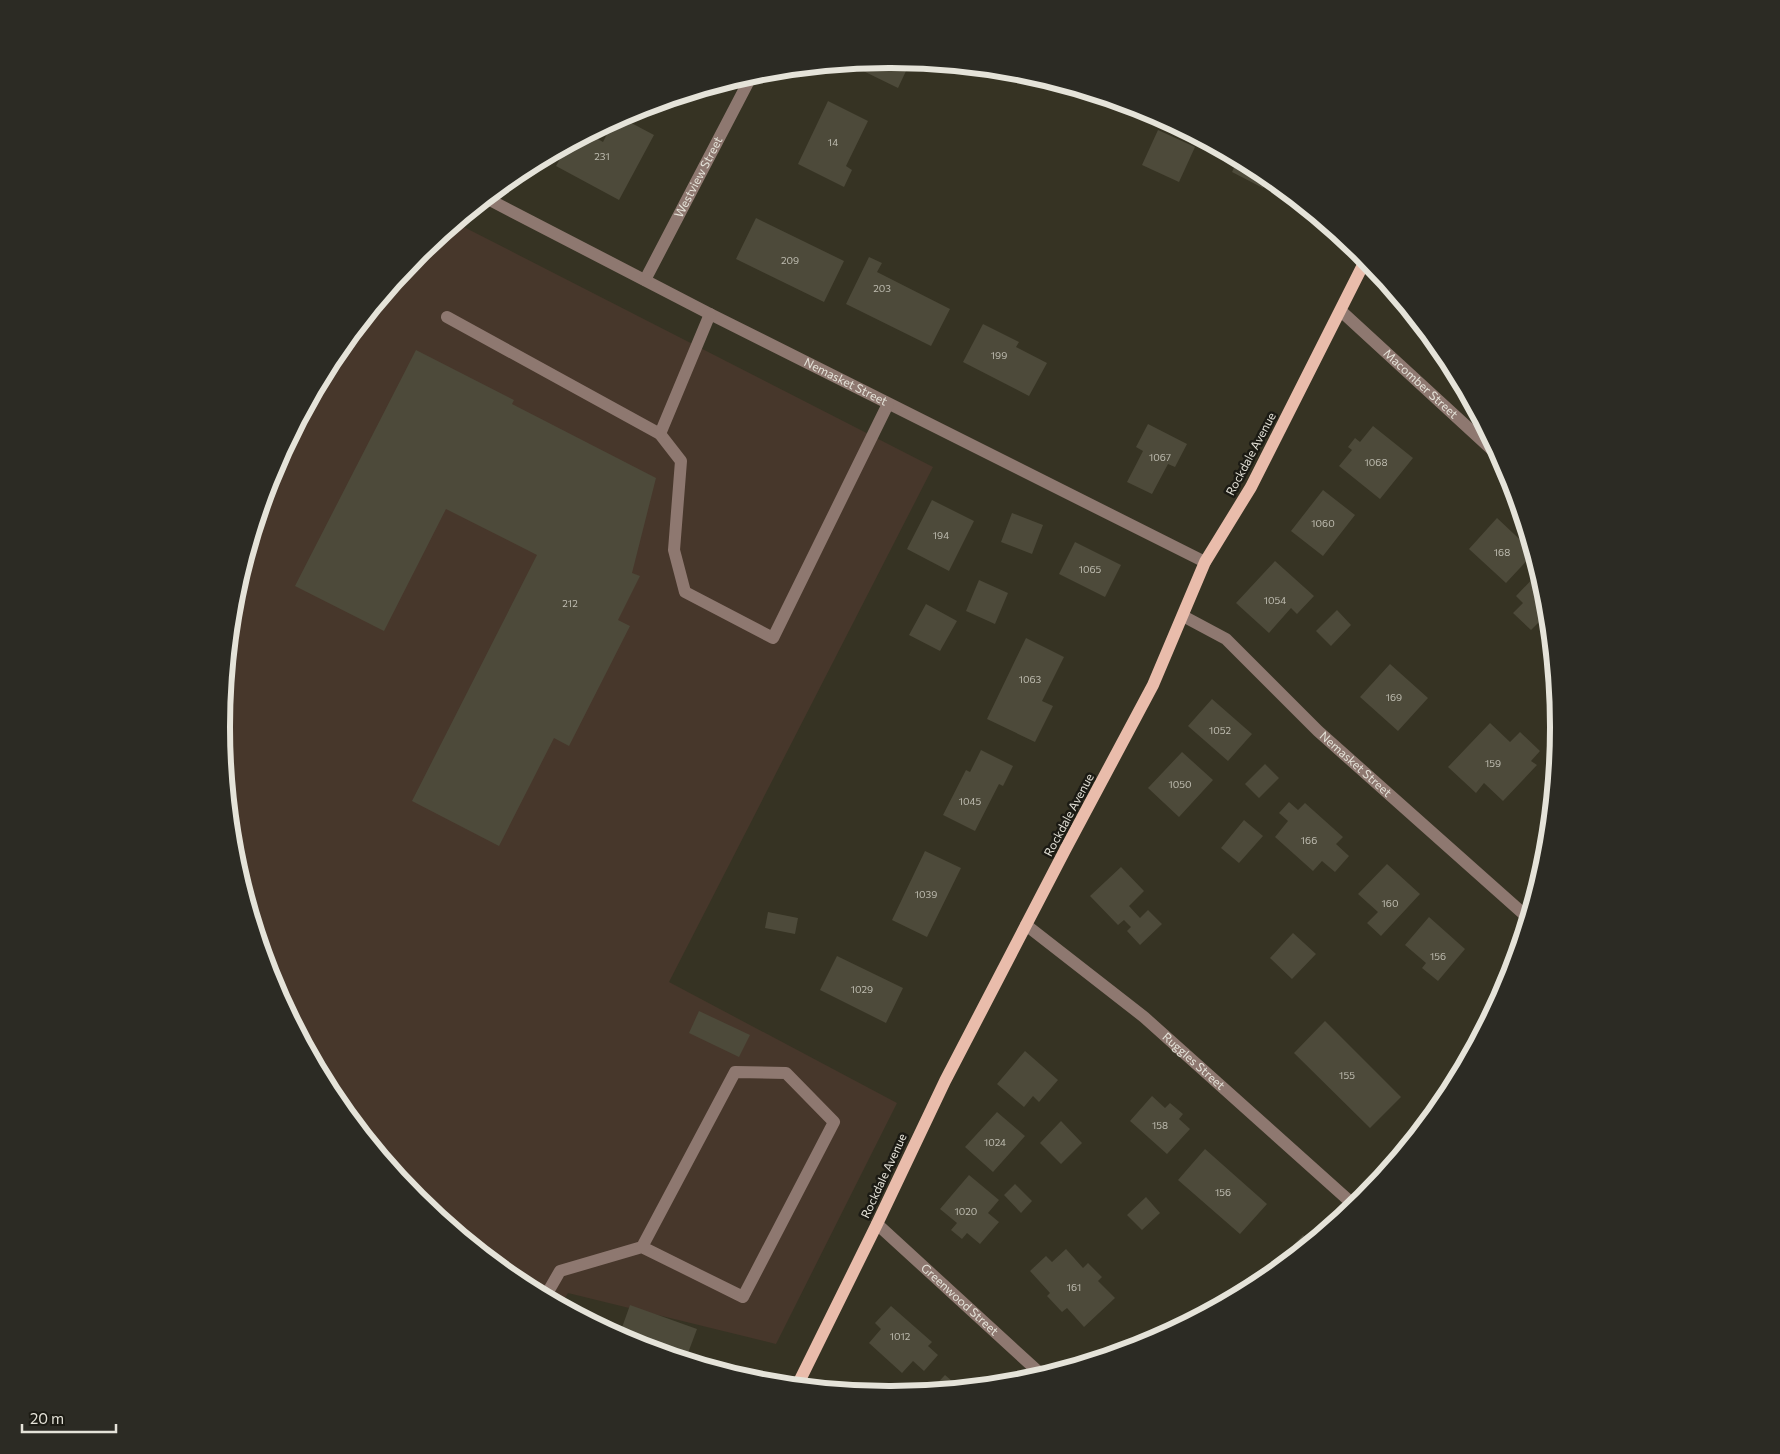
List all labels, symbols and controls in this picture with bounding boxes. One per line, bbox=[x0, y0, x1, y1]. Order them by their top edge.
street label: Westview Street bbox=[671, 134, 725, 220]
house number: 14 bbox=[828, 136, 838, 148]
house number: 231 bbox=[594, 150, 610, 162]
house number: 209 bbox=[781, 254, 799, 266]
house number: 203 bbox=[873, 282, 891, 294]
street label: Macomber Street bbox=[1381, 346, 1461, 421]
house number: 199 bbox=[991, 349, 1007, 361]
street label: Nemasket Street bbox=[802, 354, 890, 408]
street label: Rockdale Avenue bbox=[1222, 410, 1278, 497]
house number: 1067 bbox=[1149, 451, 1171, 463]
house number: 1068 bbox=[1365, 456, 1387, 468]
house number: 1060 bbox=[1311, 517, 1335, 529]
house number: 194 bbox=[933, 529, 949, 541]
house number: 168 bbox=[1494, 546, 1510, 558]
house number: 1065 bbox=[1079, 563, 1102, 575]
house number: 1054 bbox=[1264, 594, 1286, 606]
house number: 212 bbox=[562, 597, 578, 609]
house number: 1063 bbox=[1019, 673, 1042, 685]
house number: 169 bbox=[1386, 691, 1402, 703]
house number: 1052 bbox=[1209, 724, 1231, 736]
street label: Nemasket Street bbox=[1317, 728, 1395, 799]
house number: 159 bbox=[1485, 757, 1501, 769]
street label: Rockdale Avenue bbox=[1040, 771, 1096, 858]
house number: 1050 bbox=[1168, 778, 1192, 790]
house number: 1045 bbox=[959, 795, 982, 807]
house number: 166 bbox=[1301, 834, 1317, 846]
house number: 1039 bbox=[915, 888, 937, 900]
house number: 160 bbox=[1382, 897, 1398, 909]
house number: 156 bbox=[1430, 950, 1446, 962]
house number: 1029 bbox=[851, 983, 873, 995]
street label: Ruggles Street bbox=[1160, 1029, 1228, 1092]
house number: 155 bbox=[1339, 1069, 1355, 1081]
house number: 158 bbox=[1152, 1119, 1168, 1131]
street label: Rockdale Avenue bbox=[857, 1131, 909, 1220]
house number: 1024 bbox=[984, 1136, 1006, 1148]
house number: 156 bbox=[1215, 1186, 1231, 1198]
house number: 1020 bbox=[955, 1205, 977, 1217]
street label: Greenwood Street bbox=[919, 1260, 1002, 1338]
house number: 161 bbox=[1067, 1281, 1081, 1293]
house number: 1012 bbox=[890, 1330, 911, 1342]
scale bar bbox=[22, 1402, 116, 1434]
text: 20 m bbox=[30, 1409, 64, 1427]

